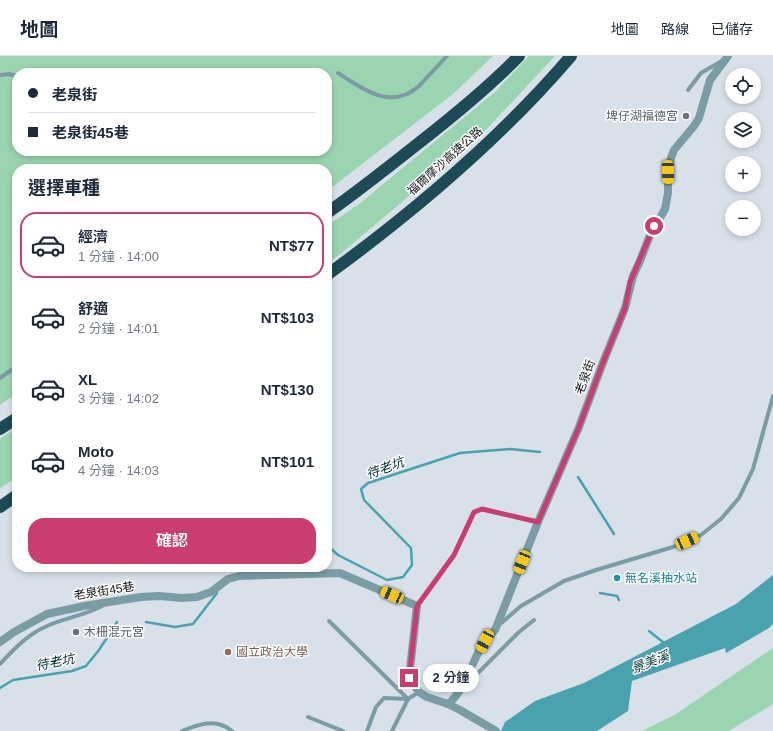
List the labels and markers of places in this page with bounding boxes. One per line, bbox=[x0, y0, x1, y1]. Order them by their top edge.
place label: 埤仔湖福德宮 bbox=[606, 109, 678, 123]
marker: 埤仔湖福德宮 bbox=[681, 111, 691, 121]
place label: 無名溪抽水站 bbox=[625, 571, 697, 585]
marker: 無名溪抽水站 bbox=[612, 573, 622, 583]
place label: 木柵混元宮 bbox=[84, 625, 144, 639]
marker: 木柵混元宮 bbox=[71, 627, 81, 637]
place label: 國立政治大學 bbox=[236, 645, 308, 659]
marker: 國立政治大學 bbox=[223, 647, 233, 657]

